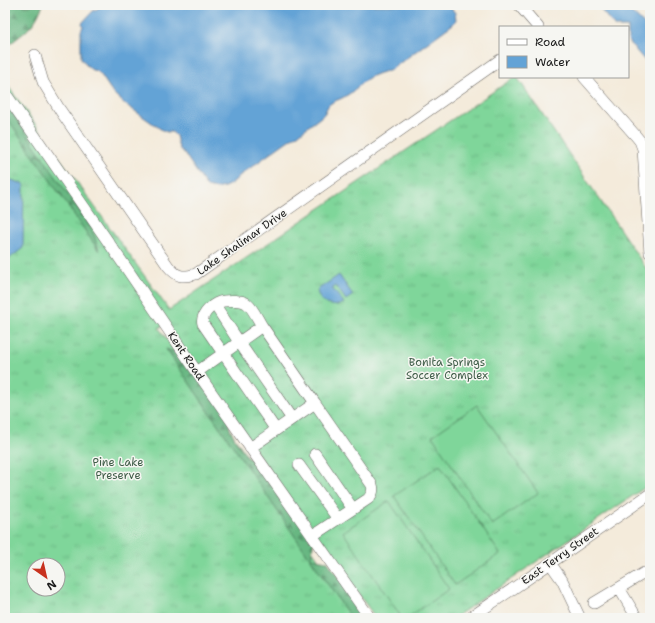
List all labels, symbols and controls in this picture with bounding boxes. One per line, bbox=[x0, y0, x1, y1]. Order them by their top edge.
legend bbox=[499, 26, 629, 78]
text: Road bbox=[535, 34, 566, 50]
text: Water bbox=[535, 54, 571, 70]
street label: Lake Shalimar Drive bbox=[194, 205, 290, 279]
street label: Kent Road bbox=[164, 329, 208, 383]
park label: Bonita Springs Soccer Complex bbox=[406, 355, 488, 383]
park label: Pine Lake Preserve bbox=[93, 455, 143, 483]
street label: East Terry Street bbox=[518, 524, 602, 588]
north arrow bbox=[26, 557, 66, 597]
text: N bbox=[43, 576, 59, 594]

